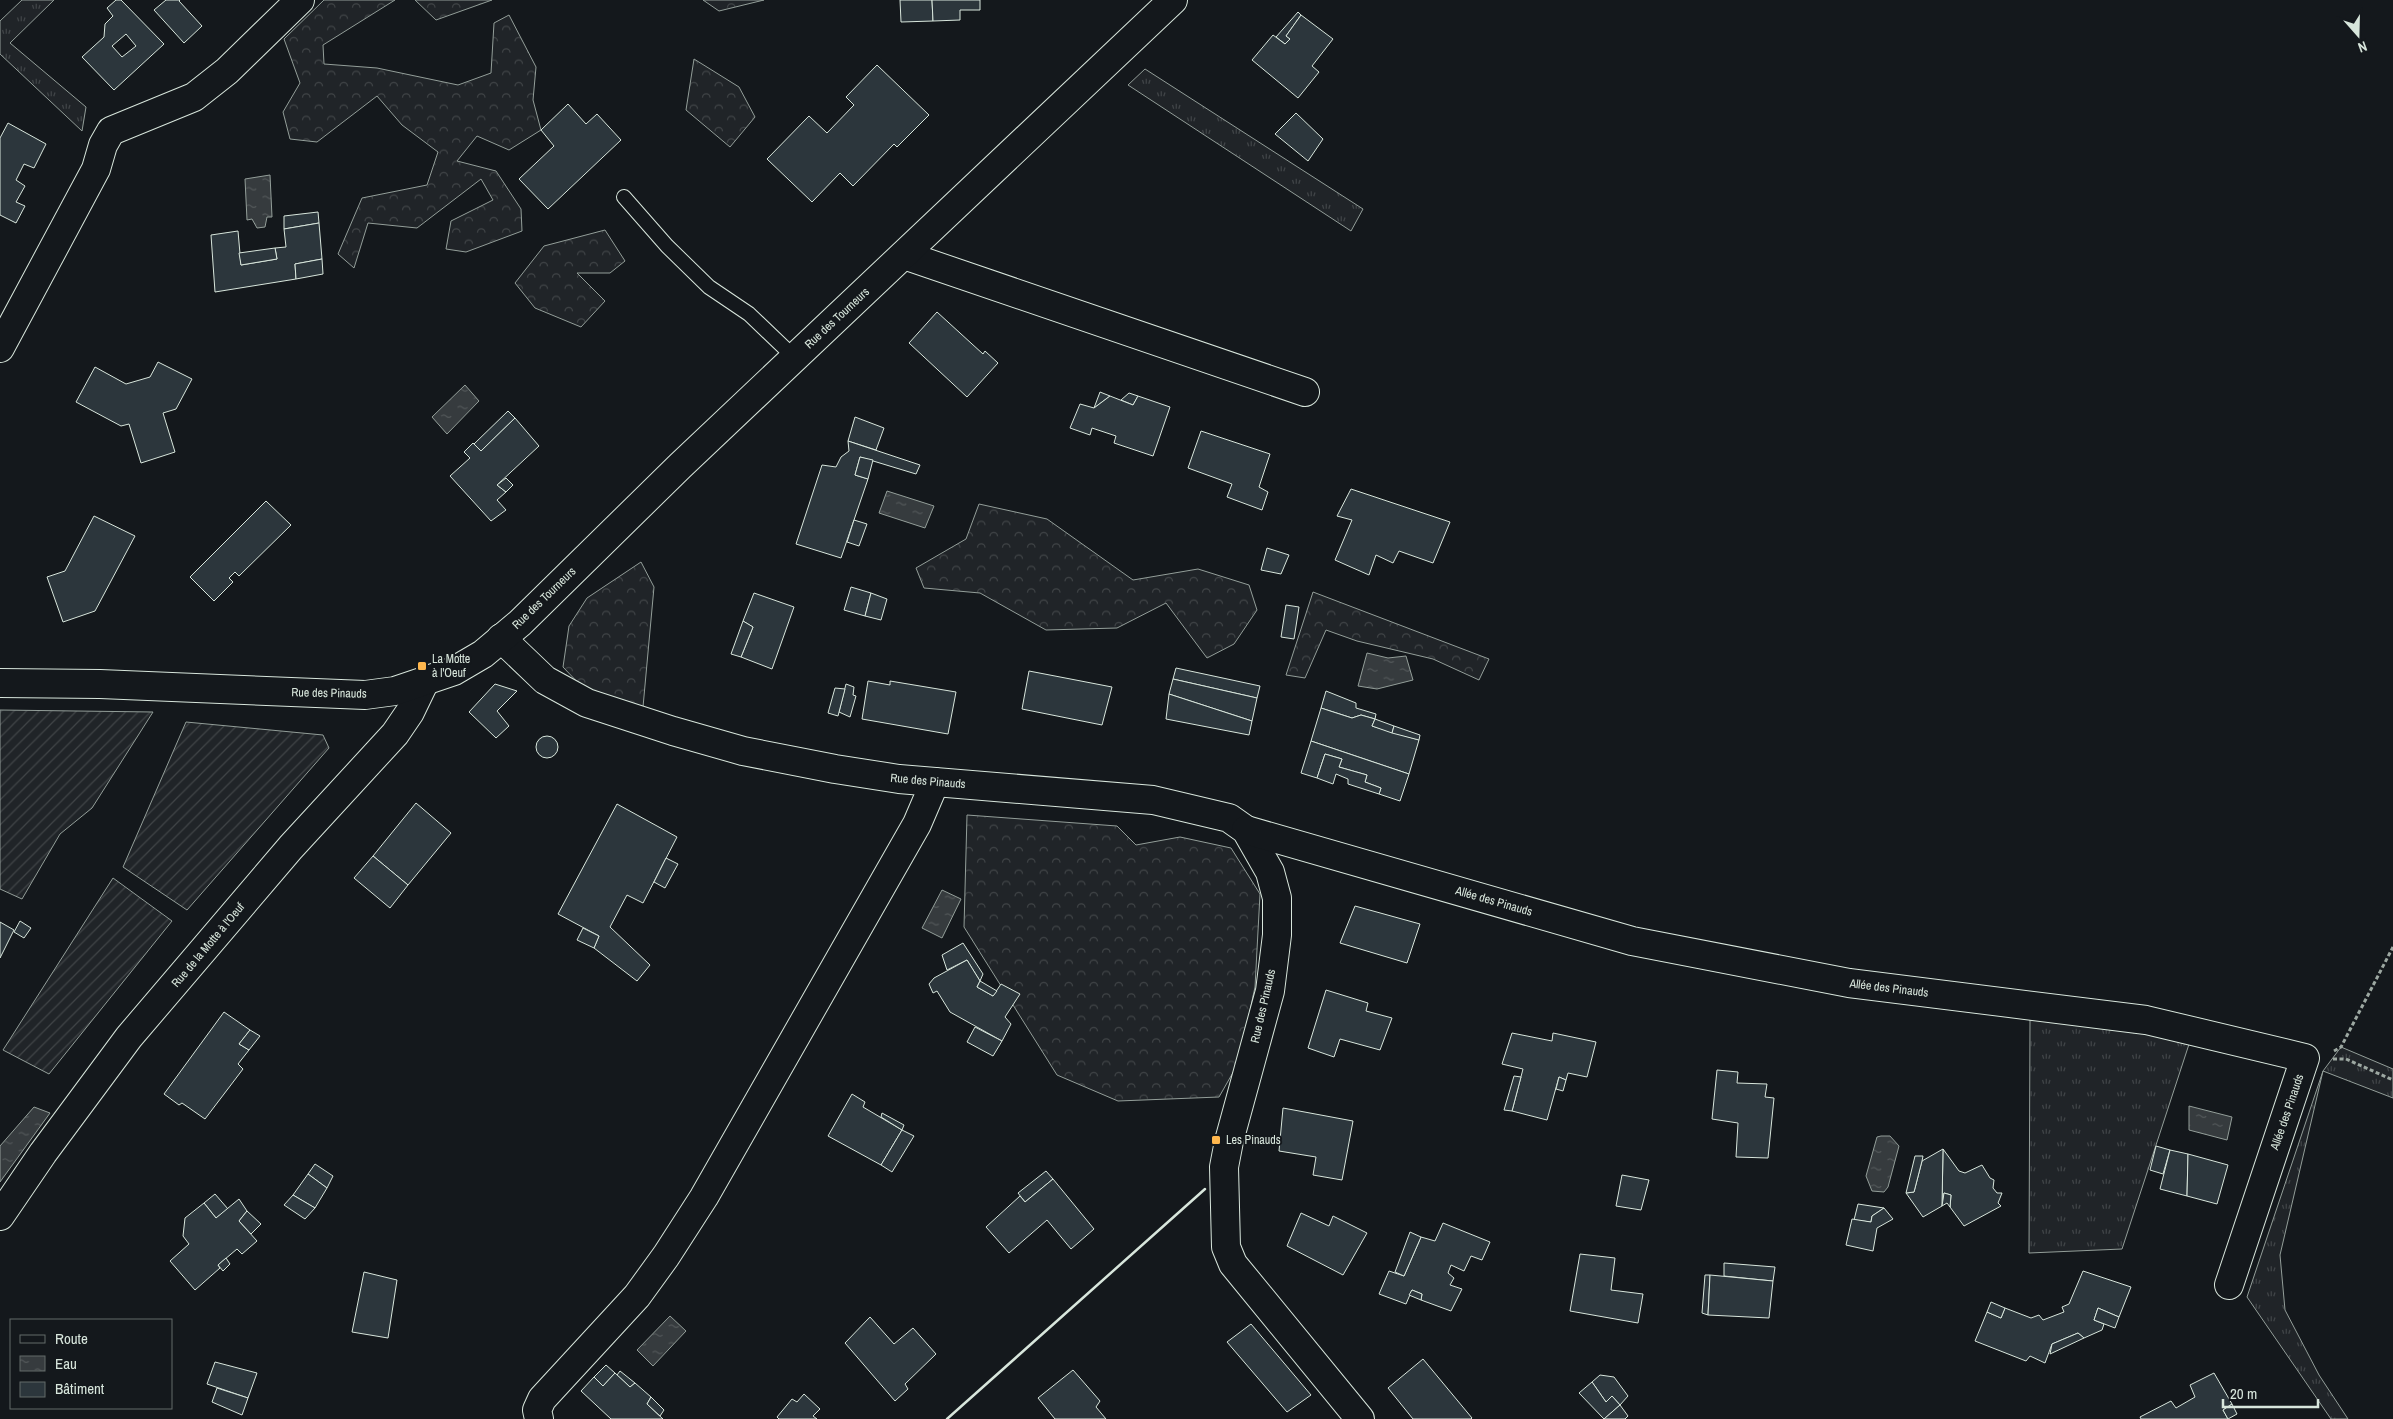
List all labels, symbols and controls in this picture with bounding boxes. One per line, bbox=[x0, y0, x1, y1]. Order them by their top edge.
north arrow bbox=[2333, 10, 2383, 60]
text: N bbox=[2355, 37, 2369, 57]
street label: Rue des Tourneurs bbox=[801, 284, 873, 352]
street label: Rue des Tourneurs bbox=[509, 563, 579, 633]
place label: La Motte à l'Oeuf bbox=[432, 651, 470, 681]
marker: La Motte à l'Oeuf bbox=[416, 660, 428, 672]
street label: Rue des Pinauds bbox=[291, 684, 367, 702]
street label: Rue des Pinauds bbox=[890, 770, 966, 792]
street label: Allée des Pinauds bbox=[1453, 882, 1534, 920]
street label: Rue de la Motte à l'Oeuf bbox=[168, 899, 248, 991]
street label: Rue des Pinauds bbox=[1247, 967, 1279, 1045]
street label: Allée des Pinauds bbox=[1848, 975, 1929, 1001]
street label: Allée des Pinauds bbox=[2266, 1072, 2308, 1153]
place label: Les Pinauds bbox=[1226, 1132, 1281, 1148]
marker: Les Pinauds bbox=[1210, 1134, 1222, 1146]
legend bbox=[10, 1319, 172, 1409]
text: Route bbox=[55, 1328, 88, 1349]
text: Eau bbox=[55, 1353, 77, 1374]
scale bar bbox=[2223, 1376, 2318, 1408]
text: Bâtiment bbox=[55, 1378, 105, 1399]
text: 20 m bbox=[2230, 1383, 2257, 1404]

